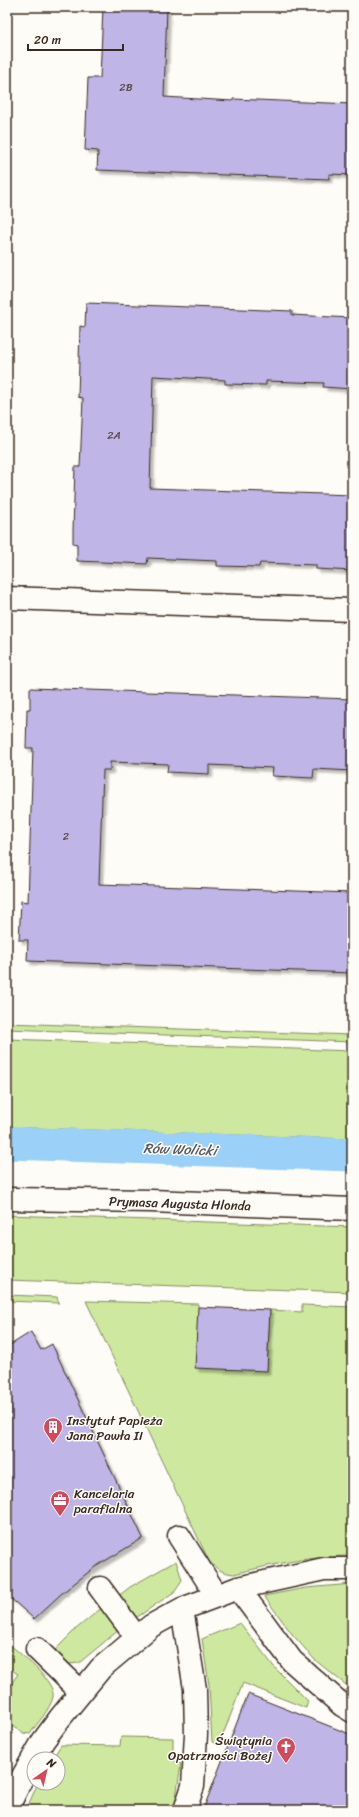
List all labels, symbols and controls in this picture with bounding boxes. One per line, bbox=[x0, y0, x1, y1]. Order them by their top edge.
scale bar bbox=[28, 26, 123, 52]
text: 20 m bbox=[34, 29, 61, 51]
house number: 2B bbox=[119, 78, 133, 97]
house number: 2A bbox=[107, 426, 121, 445]
house number: 2 bbox=[63, 827, 70, 846]
water label: Rów Wolicki bbox=[143, 1136, 220, 1163]
street label: Prymasa Augusta Hlonda bbox=[109, 1190, 252, 1217]
place label: Instytut Papieża Jana Pawła II bbox=[66, 1409, 163, 1447]
building icon: Instytut Papieża Jana Pawła II bbox=[42, 1416, 64, 1444]
place label: Kancelaria parafialna bbox=[73, 1482, 135, 1520]
office icon: Kancelaria parafialna bbox=[49, 1489, 71, 1517]
place label: Świątynia Opatrzności Bożej bbox=[168, 1729, 273, 1767]
church icon: Świątynia Opatrzności Bożej bbox=[275, 1736, 297, 1764]
north arrow bbox=[26, 1751, 66, 1791]
text: N bbox=[42, 1753, 60, 1773]

